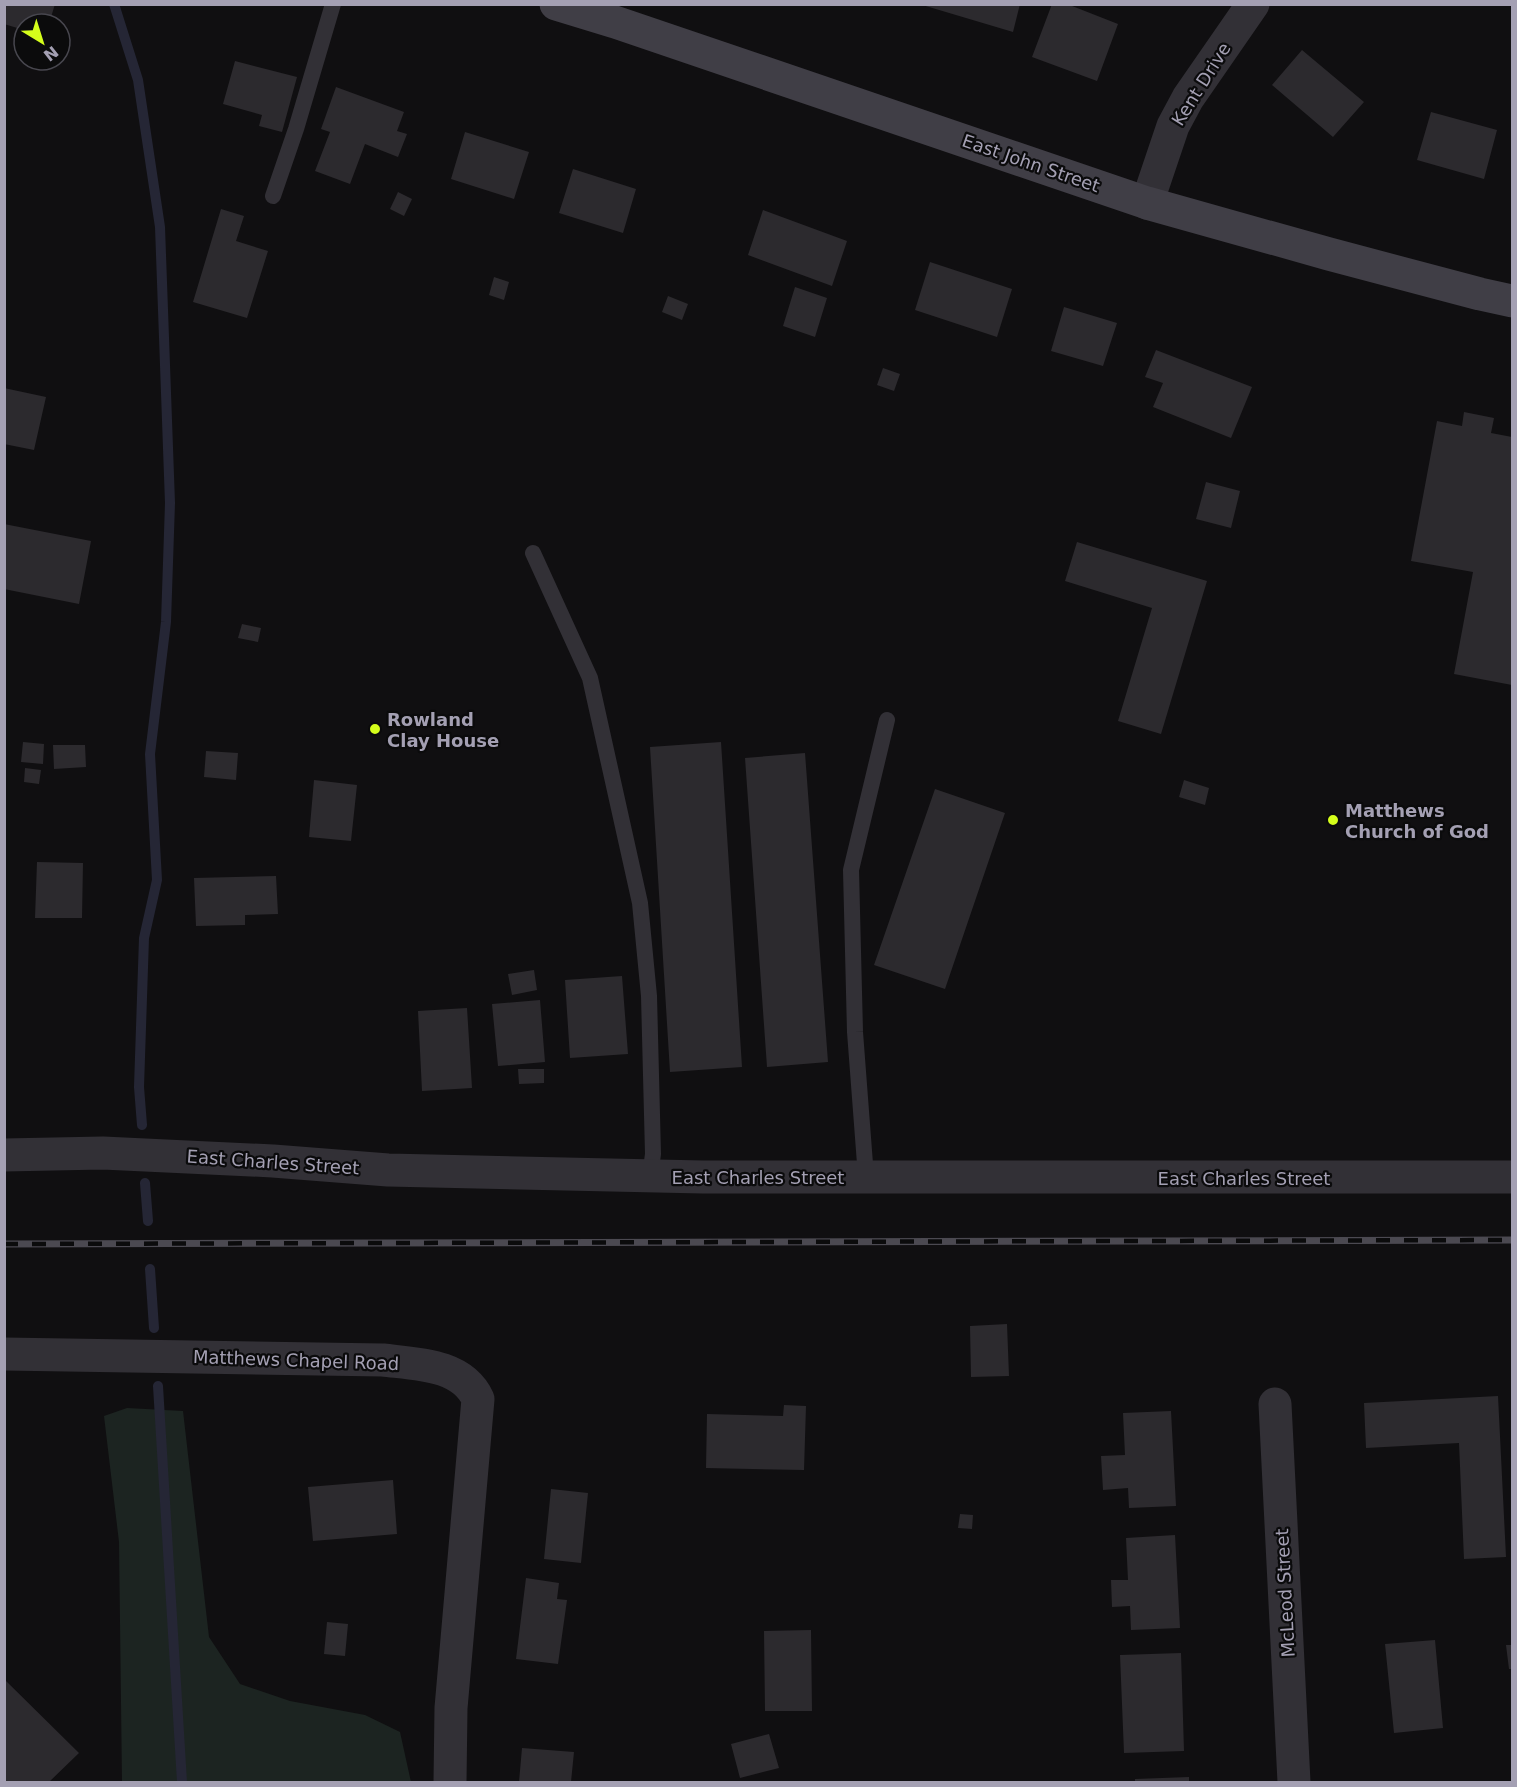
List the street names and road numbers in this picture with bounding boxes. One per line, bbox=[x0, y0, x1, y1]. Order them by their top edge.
street label: Kent Drive bbox=[1167, 39, 1235, 129]
street label: East John Street bbox=[959, 130, 1103, 196]
street label: East Charles Street bbox=[186, 1145, 360, 1179]
street label: East Charles Street bbox=[672, 1167, 844, 1188]
street label: East Charles Street bbox=[1158, 1168, 1330, 1189]
street label: Matthews Chapel Road bbox=[193, 1346, 399, 1374]
street label: McLeod Street bbox=[1271, 1528, 1299, 1658]

